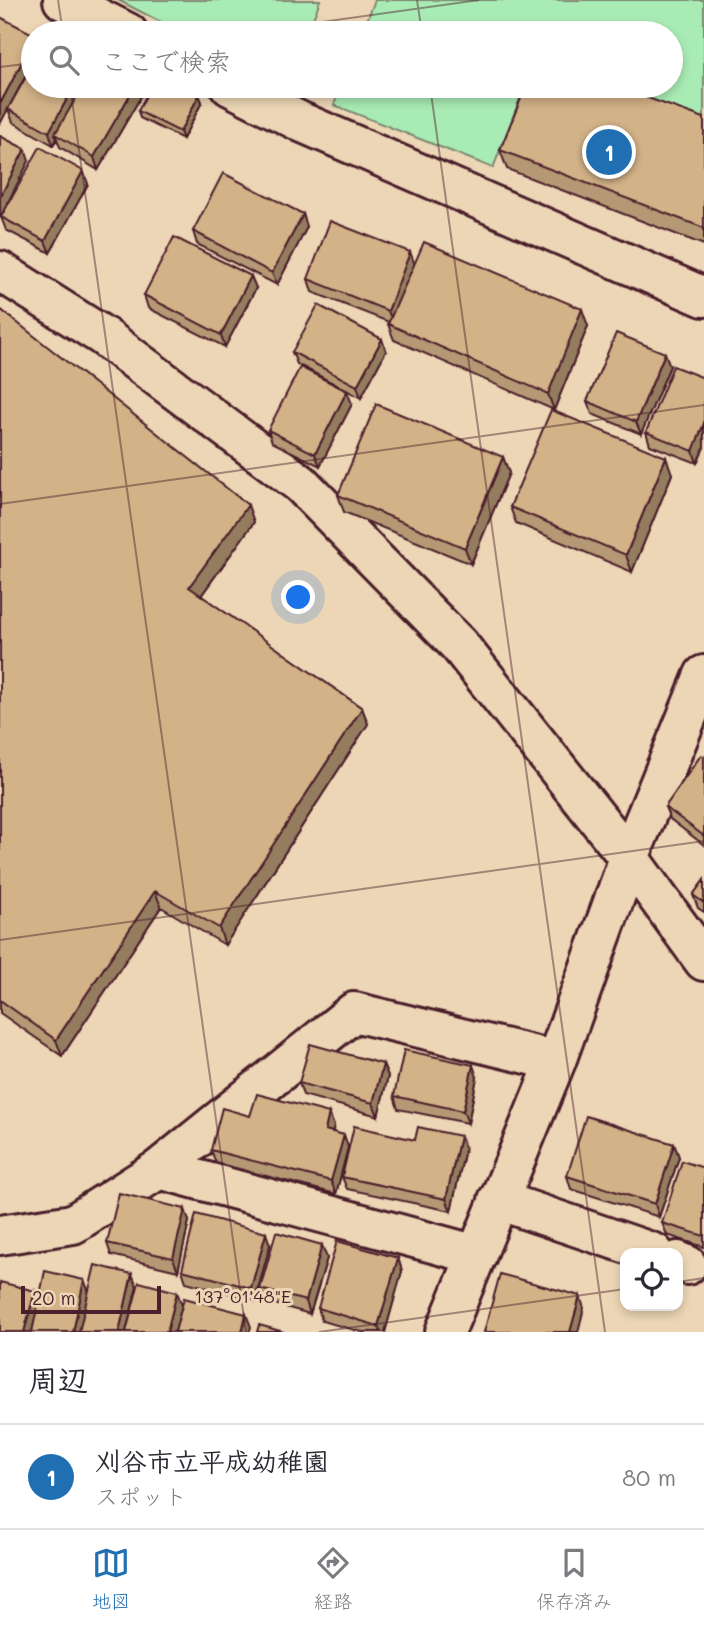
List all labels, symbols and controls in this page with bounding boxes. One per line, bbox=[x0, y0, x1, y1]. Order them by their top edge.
search box bbox=[21, 21, 683, 98]
icon: search bbox=[45, 41, 83, 79]
text: ここで検索 bbox=[101, 44, 231, 78]
pin: 1 bbox=[586, 126, 632, 178]
your location bbox=[281, 580, 315, 614]
map controls bbox=[620, 1248, 683, 1311]
button: locate bbox=[620, 1248, 683, 1311]
scale bar bbox=[21, 1283, 161, 1315]
text: 137°01'48"E bbox=[195, 1284, 291, 1308]
text: 20 m bbox=[32, 1285, 76, 1310]
text: 周辺 bbox=[28, 1359, 88, 1399]
text: 刈谷市立平成幼稚園 bbox=[95, 1444, 329, 1478]
text: 1 bbox=[46, 1462, 56, 1492]
text: 80 m bbox=[622, 1462, 676, 1492]
text: スポット bbox=[95, 1481, 187, 1511]
tab: 地図 bbox=[92, 1544, 130, 1613]
tab: 経路 bbox=[314, 1544, 352, 1613]
tab: 保存済み bbox=[536, 1544, 612, 1613]

